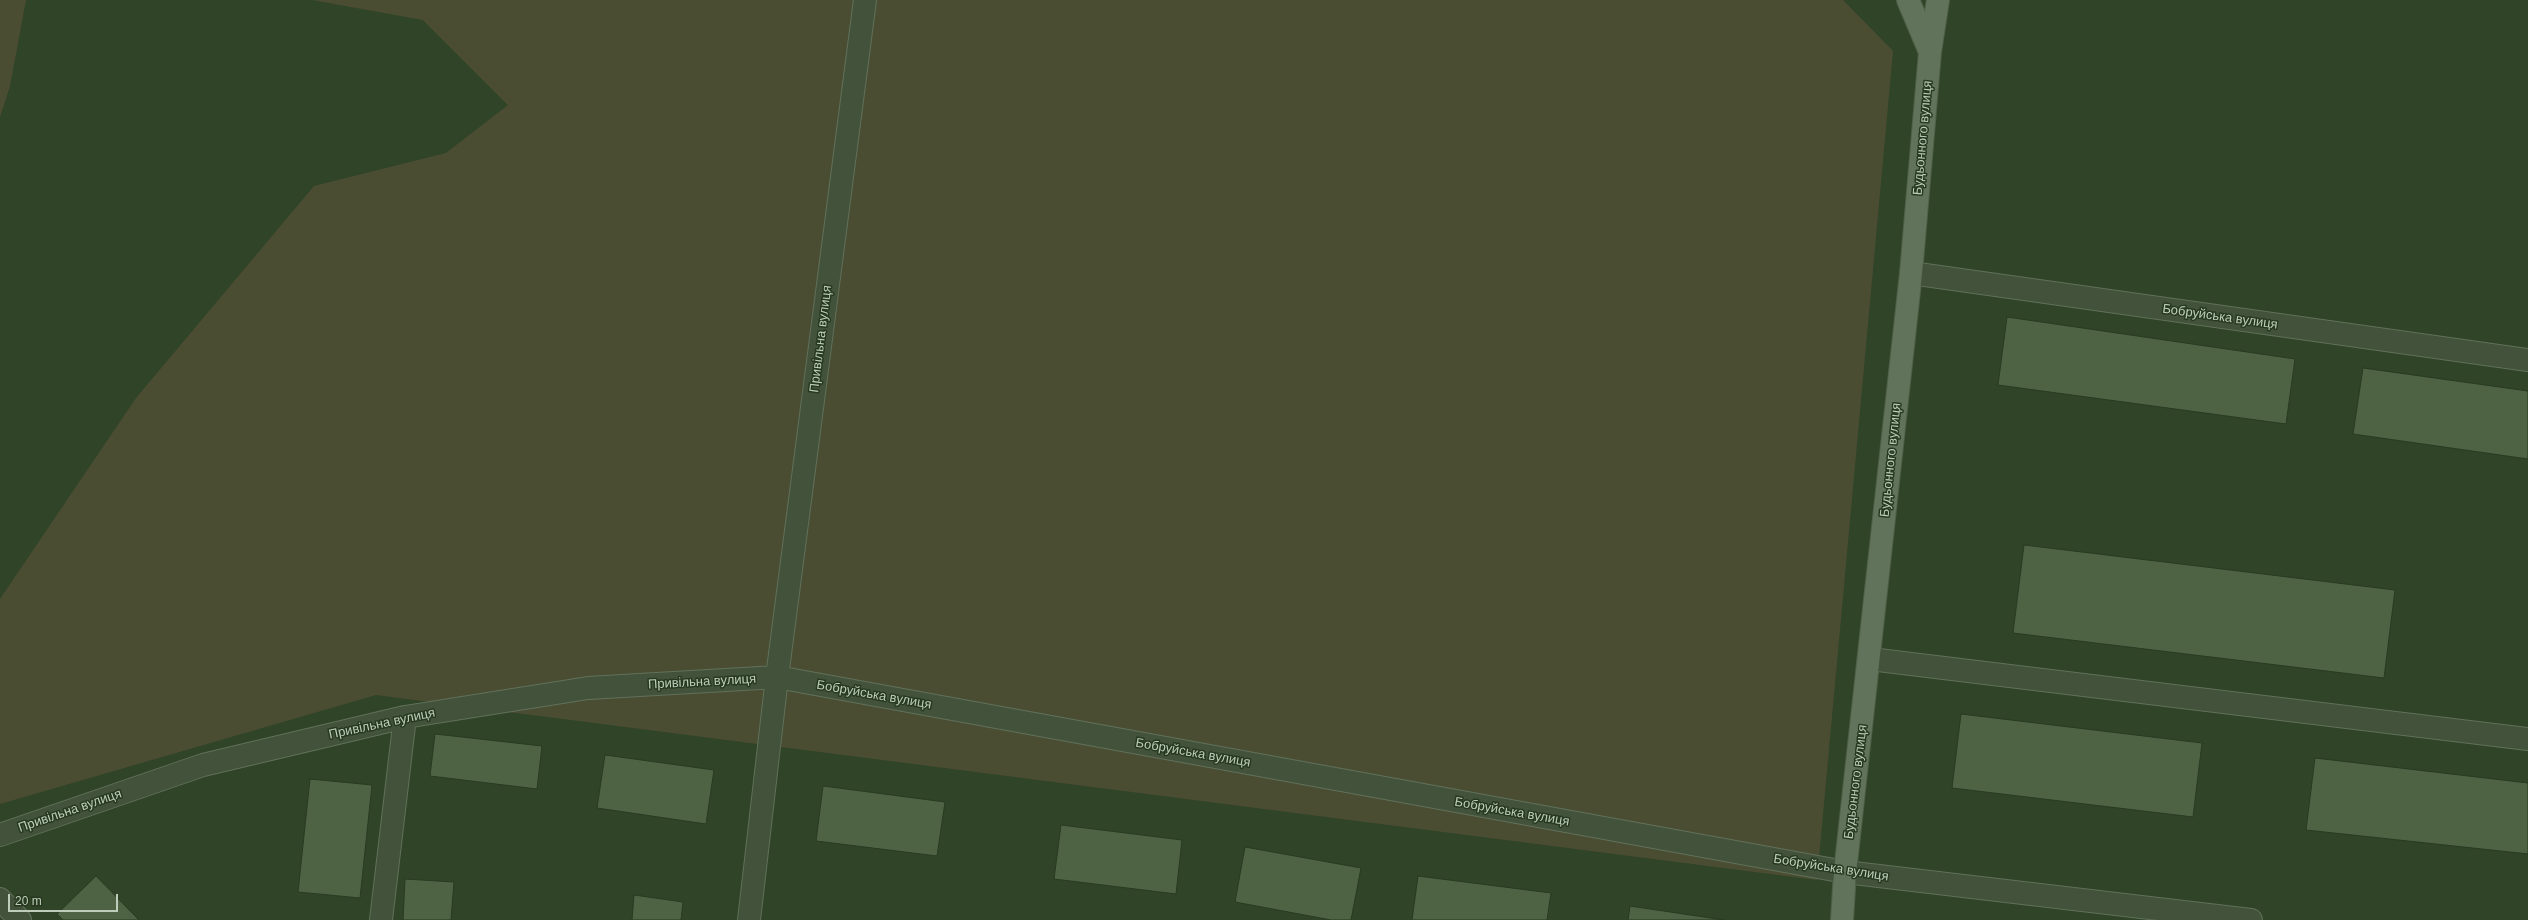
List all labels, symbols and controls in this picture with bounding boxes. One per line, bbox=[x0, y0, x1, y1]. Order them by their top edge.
street label: Будьонного вулиця bbox=[1910, 80, 1936, 196]
street label: Привільна вулиця bbox=[807, 284, 835, 394]
street label: Бобруйська вулиця bbox=[2161, 301, 2279, 333]
street label: Будьонного вулиця bbox=[1877, 402, 1905, 518]
street label: Привільна вулиця bbox=[648, 671, 756, 693]
street label: Бобруйська вулиця bbox=[815, 677, 933, 713]
street label: Привільна вулиця bbox=[327, 705, 437, 743]
street label: Будьонного вулиця bbox=[1841, 724, 1871, 840]
street label: Бобруйська вулиця bbox=[1134, 735, 1252, 771]
street label: Привільна вулиця bbox=[16, 786, 124, 836]
street label: Бобруйська вулиця bbox=[1453, 794, 1571, 830]
street label: Бобруйська вулиця bbox=[1772, 851, 1890, 885]
scale bar bbox=[10, 886, 120, 912]
text: 20 m bbox=[15, 894, 42, 908]

